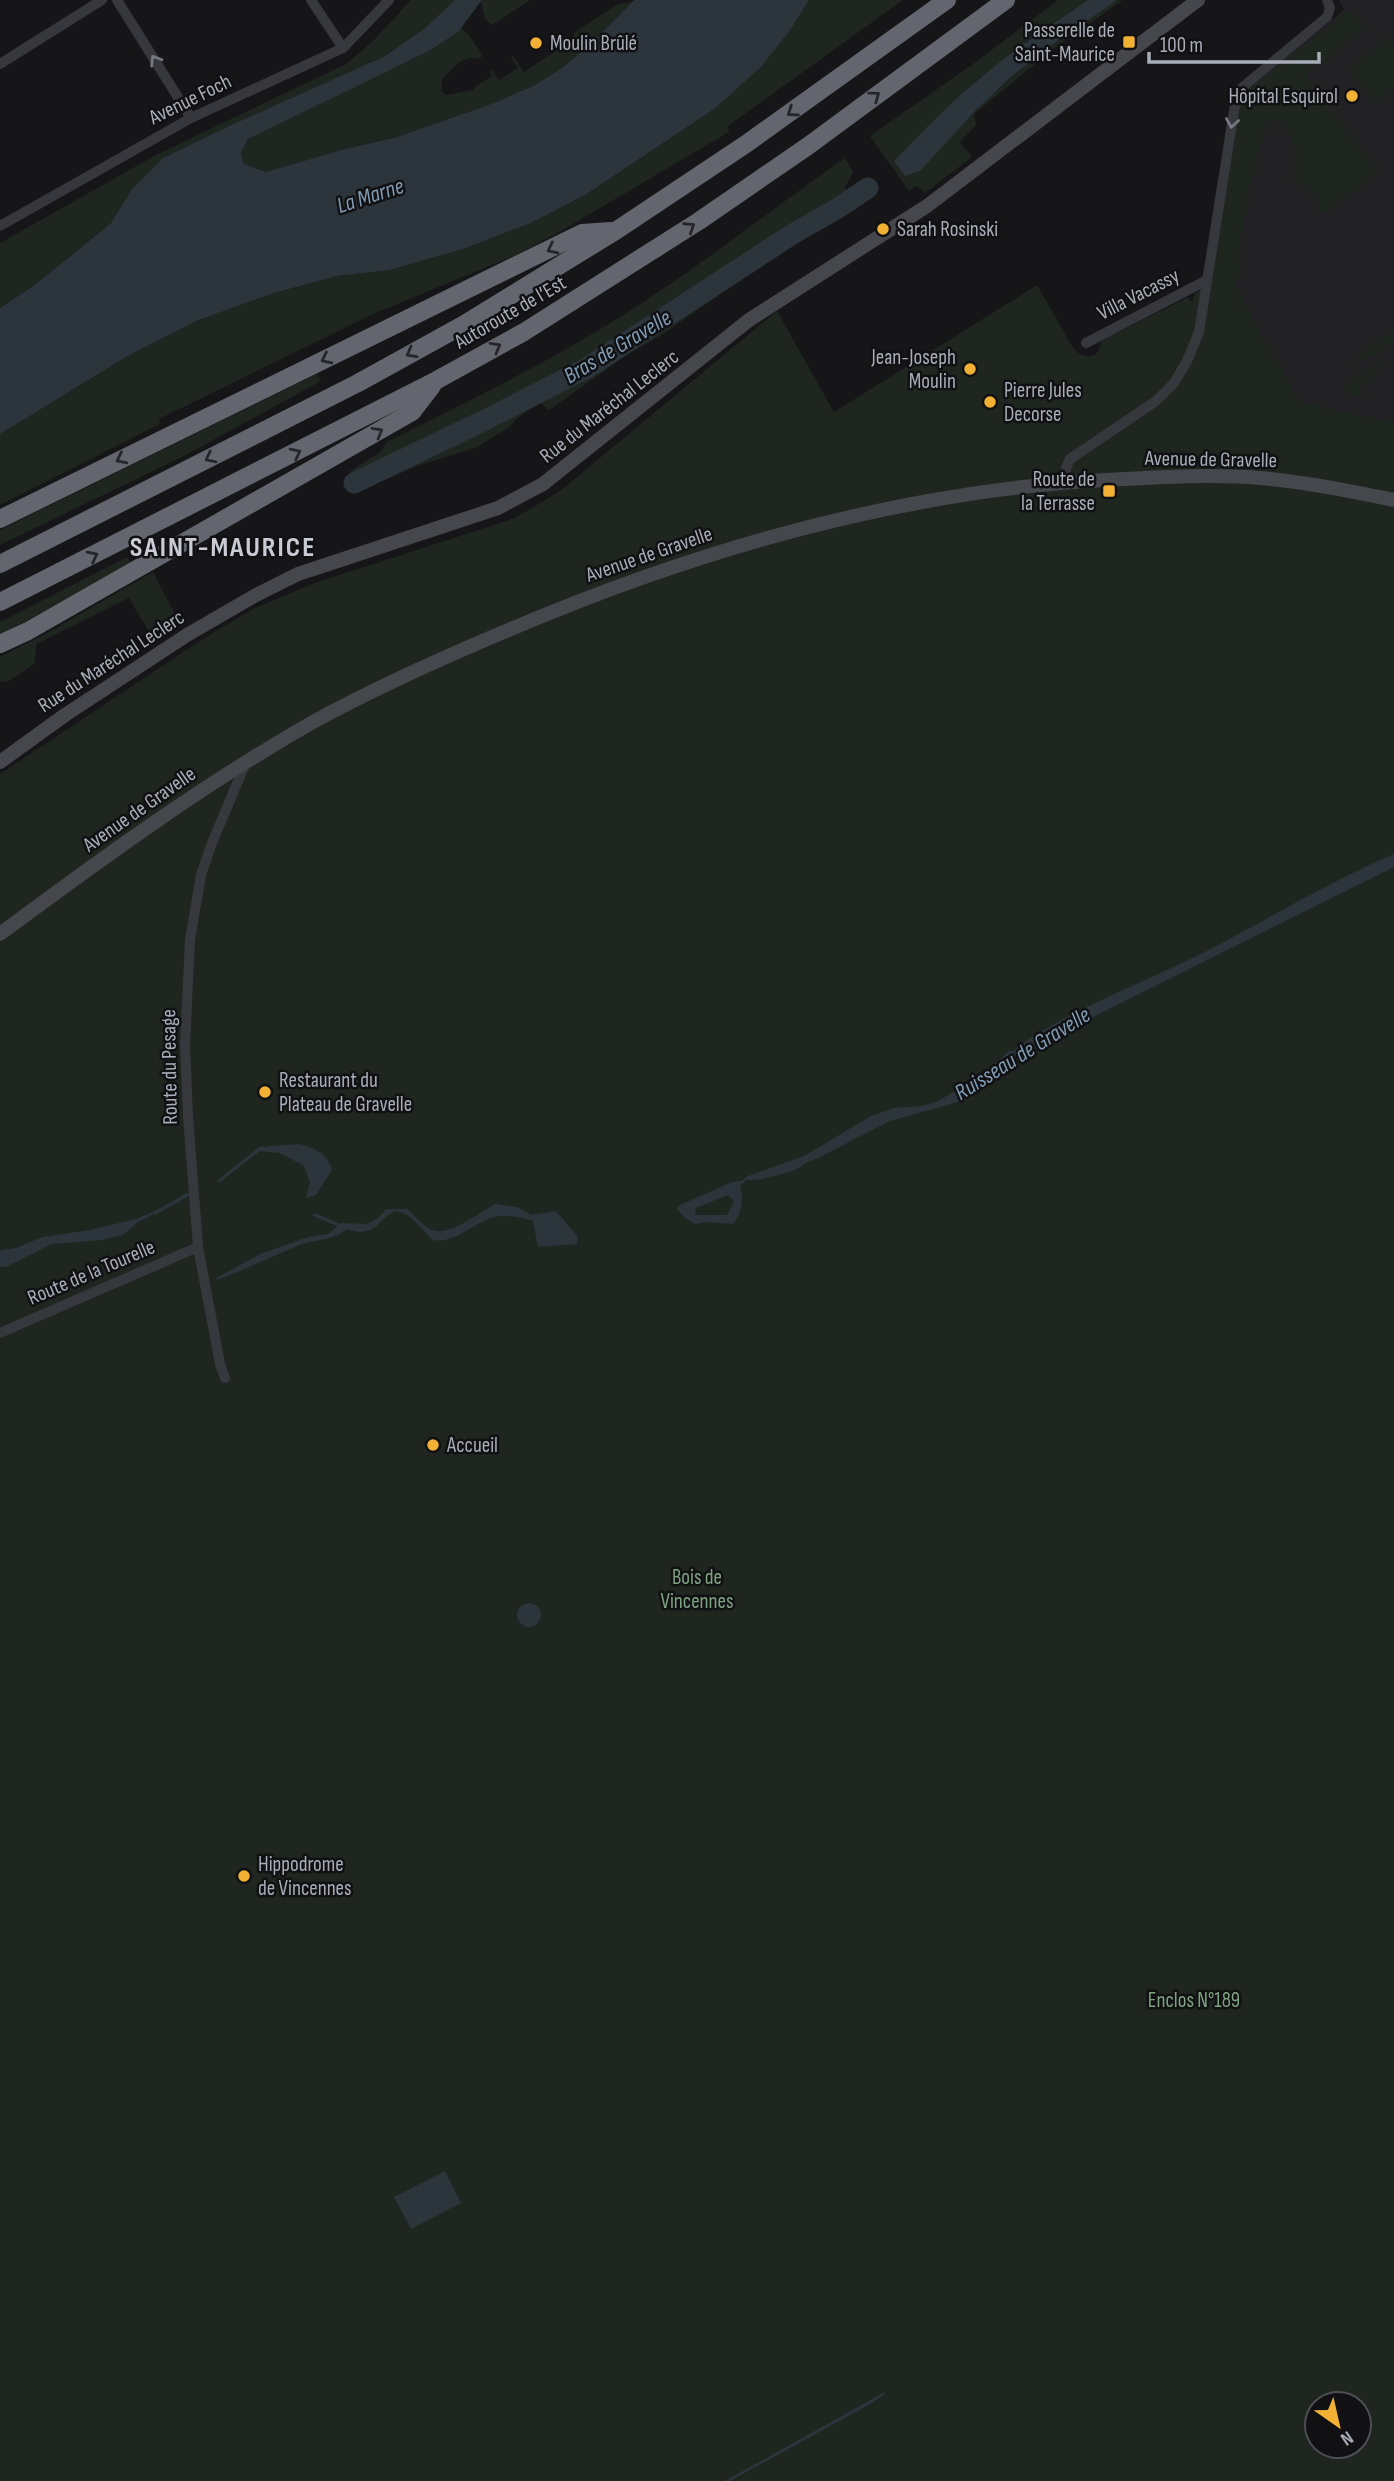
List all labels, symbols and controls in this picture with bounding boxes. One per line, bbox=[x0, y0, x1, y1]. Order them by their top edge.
place label: Passerelle de Saint-Maurice bbox=[1015, 18, 1115, 67]
scale bar bbox=[1149, 21, 1319, 65]
place label: Moulin Brûlé bbox=[550, 31, 637, 56]
text: 100 m bbox=[1160, 33, 1203, 58]
marker: Passerelle de Saint-Maurice bbox=[1121, 34, 1137, 50]
marker: Moulin Brûlé bbox=[528, 35, 544, 51]
one-way arrow bbox=[150, 55, 163, 68]
street label: Avenue Foch bbox=[144, 69, 235, 131]
place label: Hôpital Esquirol bbox=[1228, 84, 1338, 109]
marker: Hôpital Esquirol bbox=[1344, 88, 1360, 104]
one-way arrow bbox=[867, 92, 880, 104]
one-way arrow bbox=[787, 104, 800, 116]
one-way arrow bbox=[1225, 117, 1240, 128]
water label: La Marne bbox=[333, 172, 407, 220]
place label: Sarah Rosinski bbox=[897, 217, 998, 242]
marker: Sarah Rosinski bbox=[875, 221, 891, 237]
one-way arrow bbox=[682, 223, 695, 236]
one-way arrow bbox=[547, 240, 560, 254]
street label: Villa Vacassy bbox=[1093, 263, 1183, 326]
street label: Autoroute de l’Est bbox=[449, 270, 571, 355]
water label: Bras de Gravelle bbox=[559, 304, 676, 390]
one-way arrow bbox=[489, 342, 501, 355]
street label: Rue du Maréchal Leclerc bbox=[535, 344, 684, 468]
one-way arrow bbox=[406, 345, 419, 358]
place label: Jean-Joseph Moulin bbox=[870, 345, 956, 394]
one-way arrow bbox=[321, 351, 333, 365]
marker: Jean-Joseph Moulin bbox=[962, 361, 978, 377]
place label: Pierre Jules Decorse bbox=[1004, 378, 1082, 427]
marker: Pierre Jules Decorse bbox=[982, 394, 998, 410]
one-way arrow bbox=[371, 427, 383, 440]
street label: Avenue de Gravelle bbox=[1144, 446, 1277, 473]
one-way arrow bbox=[289, 447, 301, 461]
one-way arrow bbox=[205, 450, 217, 464]
one-way arrow bbox=[116, 451, 128, 465]
place label: Route de la Terrasse bbox=[1021, 467, 1095, 516]
marker: Route de la Terrasse bbox=[1101, 483, 1117, 499]
street label: Avenue de Gravelle bbox=[582, 521, 716, 588]
district label: SAINT-MAURICE bbox=[130, 531, 316, 564]
one-way arrow bbox=[86, 550, 98, 564]
street label: Rue du Maréchal Leclerc bbox=[33, 605, 189, 718]
street label: Avenue de Gravelle bbox=[77, 761, 201, 858]
water label: Ruisseau de Gravelle bbox=[949, 1001, 1096, 1107]
street label: Route du Pesage bbox=[156, 1009, 183, 1125]
place label: Restaurant du Plateau de Gravelle bbox=[279, 1068, 412, 1117]
marker: Restaurant du Plateau de Gravelle bbox=[257, 1084, 273, 1100]
street label: Route de la Tourelle bbox=[24, 1234, 159, 1311]
place label: Accueil bbox=[446, 1433, 498, 1458]
marker: Accueil bbox=[425, 1437, 441, 1453]
park label: Bois de Vincennes bbox=[660, 1565, 734, 1614]
place label: Hippodrome de Vincennes bbox=[258, 1852, 352, 1901]
marker: Hippodrome de Vincennes bbox=[236, 1868, 252, 1884]
park label: Enclos N°189 bbox=[1148, 1988, 1240, 2013]
north arrow bbox=[1303, 2390, 1373, 2460]
text: N bbox=[1336, 2425, 1357, 2450]

